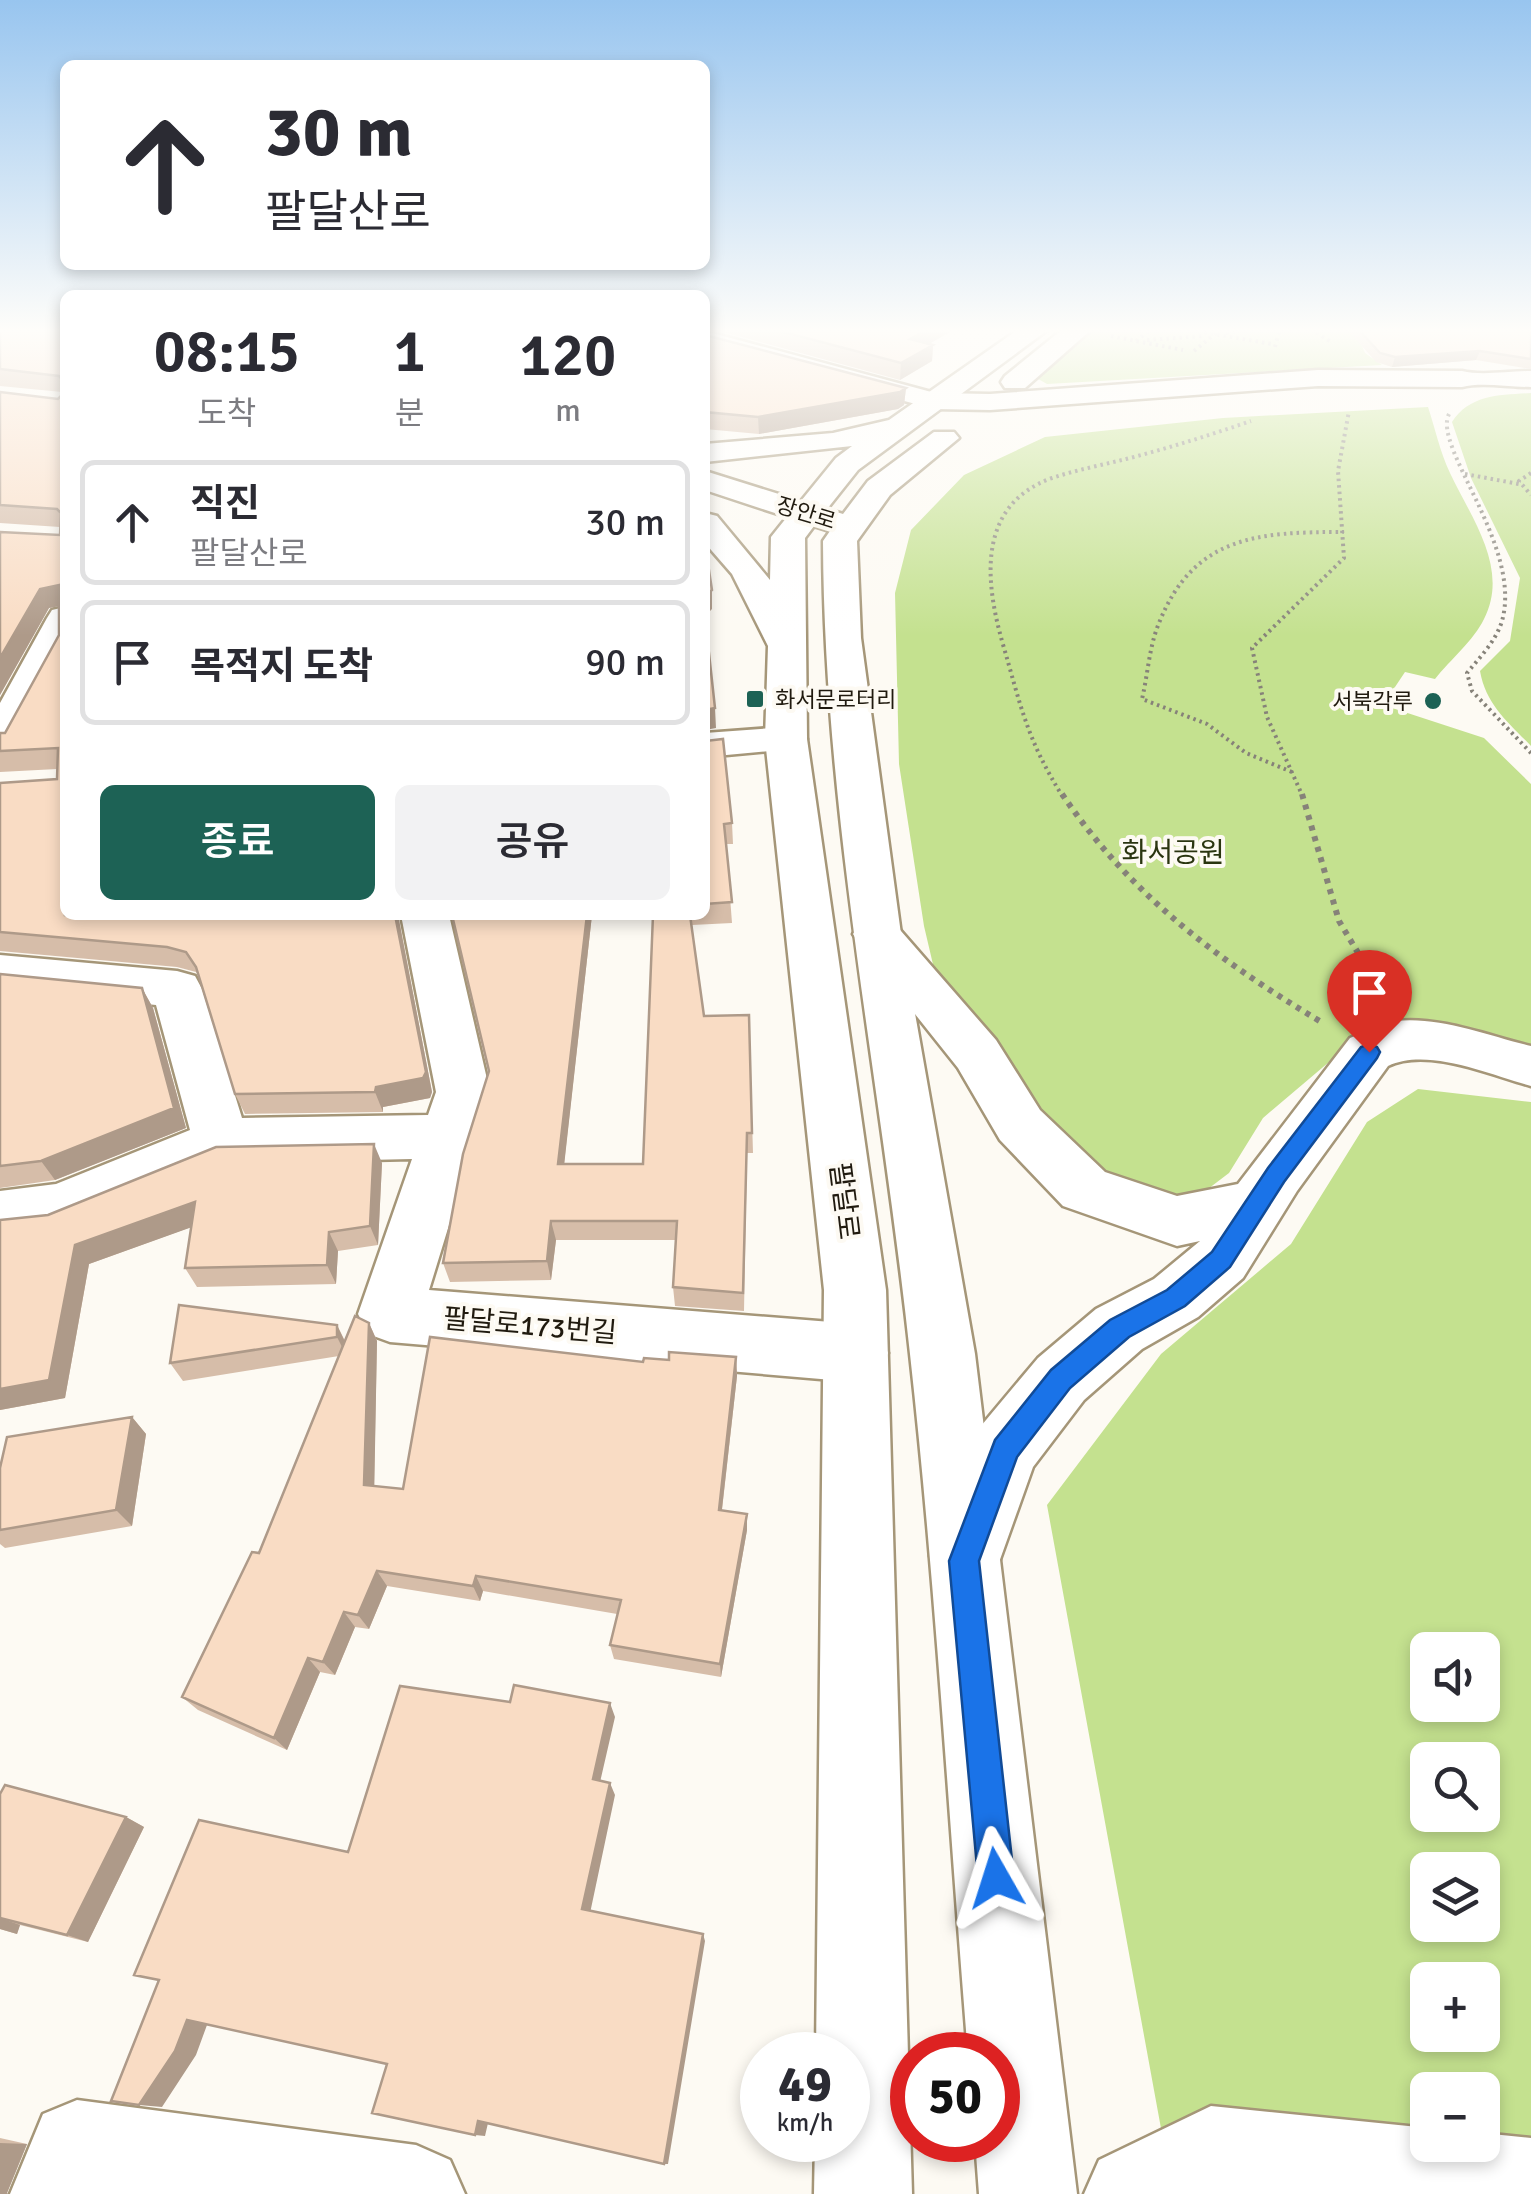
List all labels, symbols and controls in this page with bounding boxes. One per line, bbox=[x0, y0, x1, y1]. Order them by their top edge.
text: 30 m bbox=[265, 89, 413, 175]
icon: ahead bbox=[100, 100, 230, 230]
text: 팔달산로 bbox=[265, 185, 431, 240]
text: 08:15 bbox=[153, 315, 300, 389]
text: 1 bbox=[393, 315, 426, 389]
text: 120 bbox=[519, 319, 617, 393]
text: m bbox=[555, 391, 581, 430]
text: 도착 bbox=[197, 394, 256, 433]
text: 분 bbox=[395, 394, 424, 433]
text: 직진 bbox=[190, 480, 260, 527]
street label: 장안로 bbox=[773, 491, 839, 535]
icon: ahead bbox=[105, 495, 160, 550]
text: 30 m bbox=[585, 499, 665, 546]
text: 팔달산로 bbox=[190, 534, 308, 573]
icon: arrive bbox=[105, 635, 160, 690]
text: 90 m bbox=[585, 639, 665, 686]
text: 목적지 도착 bbox=[190, 643, 373, 690]
place label: 화서문로터리 bbox=[775, 686, 896, 713]
marker: 화서문로터리 bbox=[744, 688, 766, 710]
place label: 서북각루 bbox=[1332, 688, 1413, 715]
marker: 서북각루 bbox=[1422, 690, 1444, 712]
button: 종료 bbox=[100, 785, 375, 900]
button: 공유 bbox=[395, 785, 670, 900]
park label: 화서공원 bbox=[1121, 836, 1225, 870]
pin bbox=[1327, 950, 1412, 1053]
icon: arrive bbox=[1342, 965, 1397, 1020]
street label: 팔달로 bbox=[822, 1161, 866, 1241]
street label: 팔달로173번길 bbox=[442, 1301, 618, 1351]
map controls bbox=[1410, 1632, 1500, 2162]
button: sound bbox=[1410, 1632, 1500, 1722]
button: search bbox=[1410, 1742, 1500, 1832]
position arrow bbox=[944, 1826, 1048, 1930]
button: layers bbox=[1410, 1852, 1500, 1942]
button: + bbox=[1410, 1962, 1500, 2052]
speed limit sign: 50 bbox=[890, 2032, 1020, 2162]
text: 49 bbox=[778, 2054, 832, 2116]
button: − bbox=[1410, 2072, 1500, 2162]
text: km/h bbox=[777, 2107, 833, 2138]

